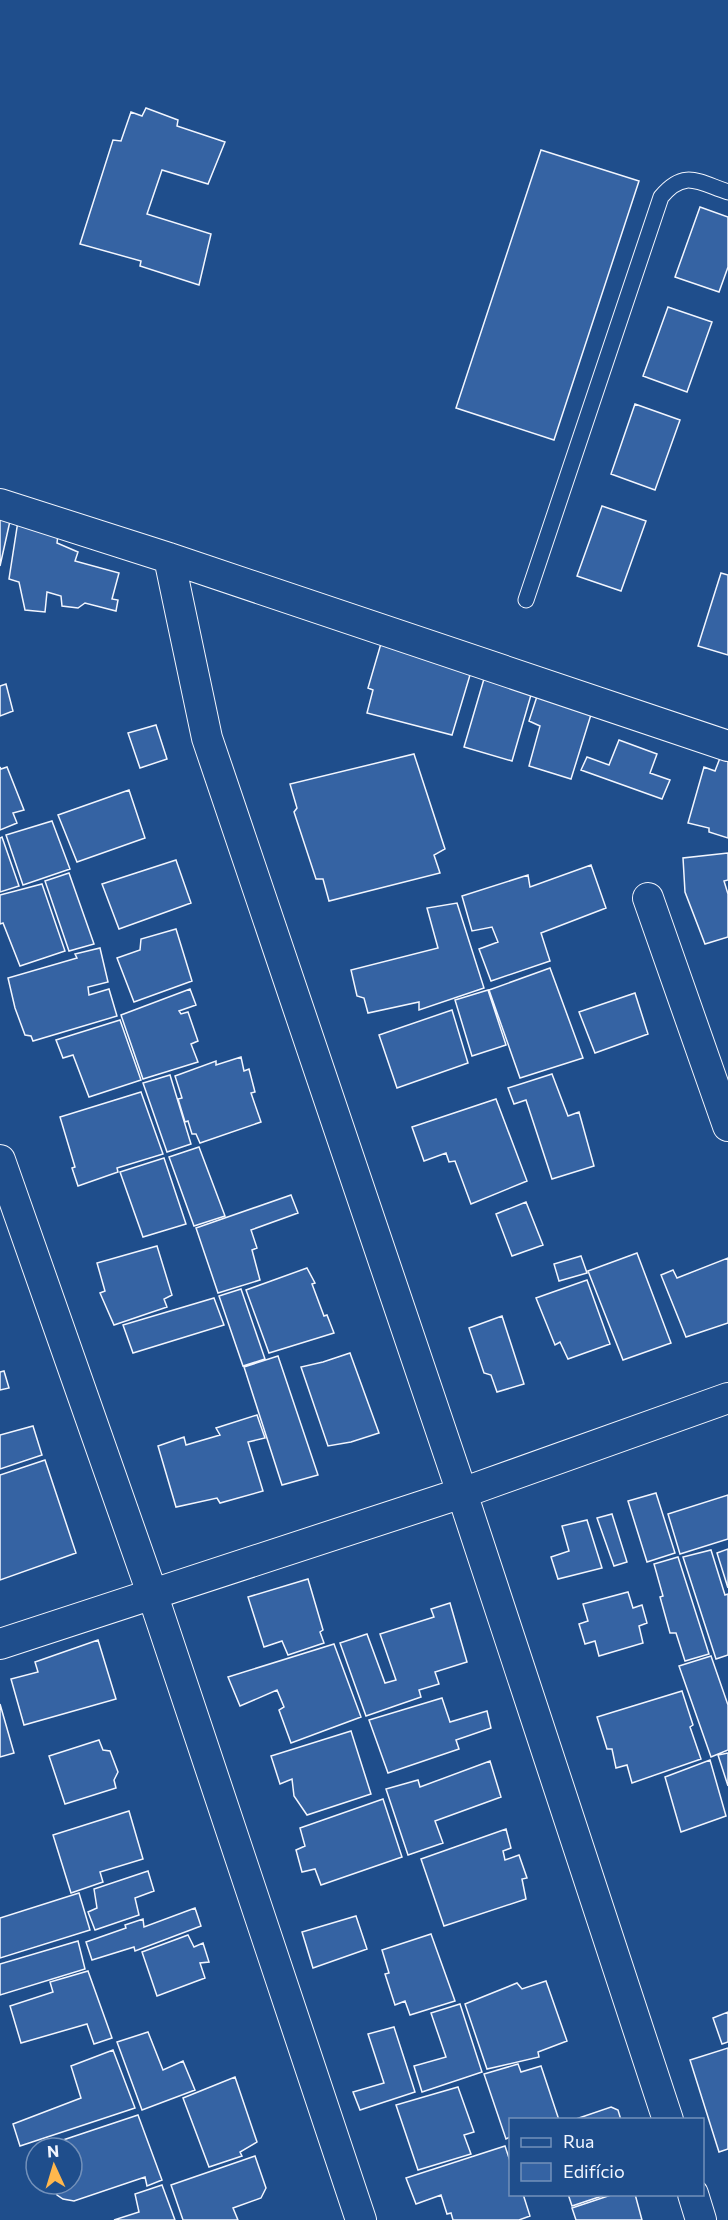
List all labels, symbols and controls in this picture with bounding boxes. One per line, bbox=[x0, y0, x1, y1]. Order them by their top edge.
legend bbox=[509, 2118, 704, 2196]
text: Rua bbox=[563, 2130, 594, 2152]
north arrow bbox=[24, 2136, 84, 2196]
text: N bbox=[46, 2141, 60, 2160]
text: Edifício bbox=[563, 2160, 625, 2182]

